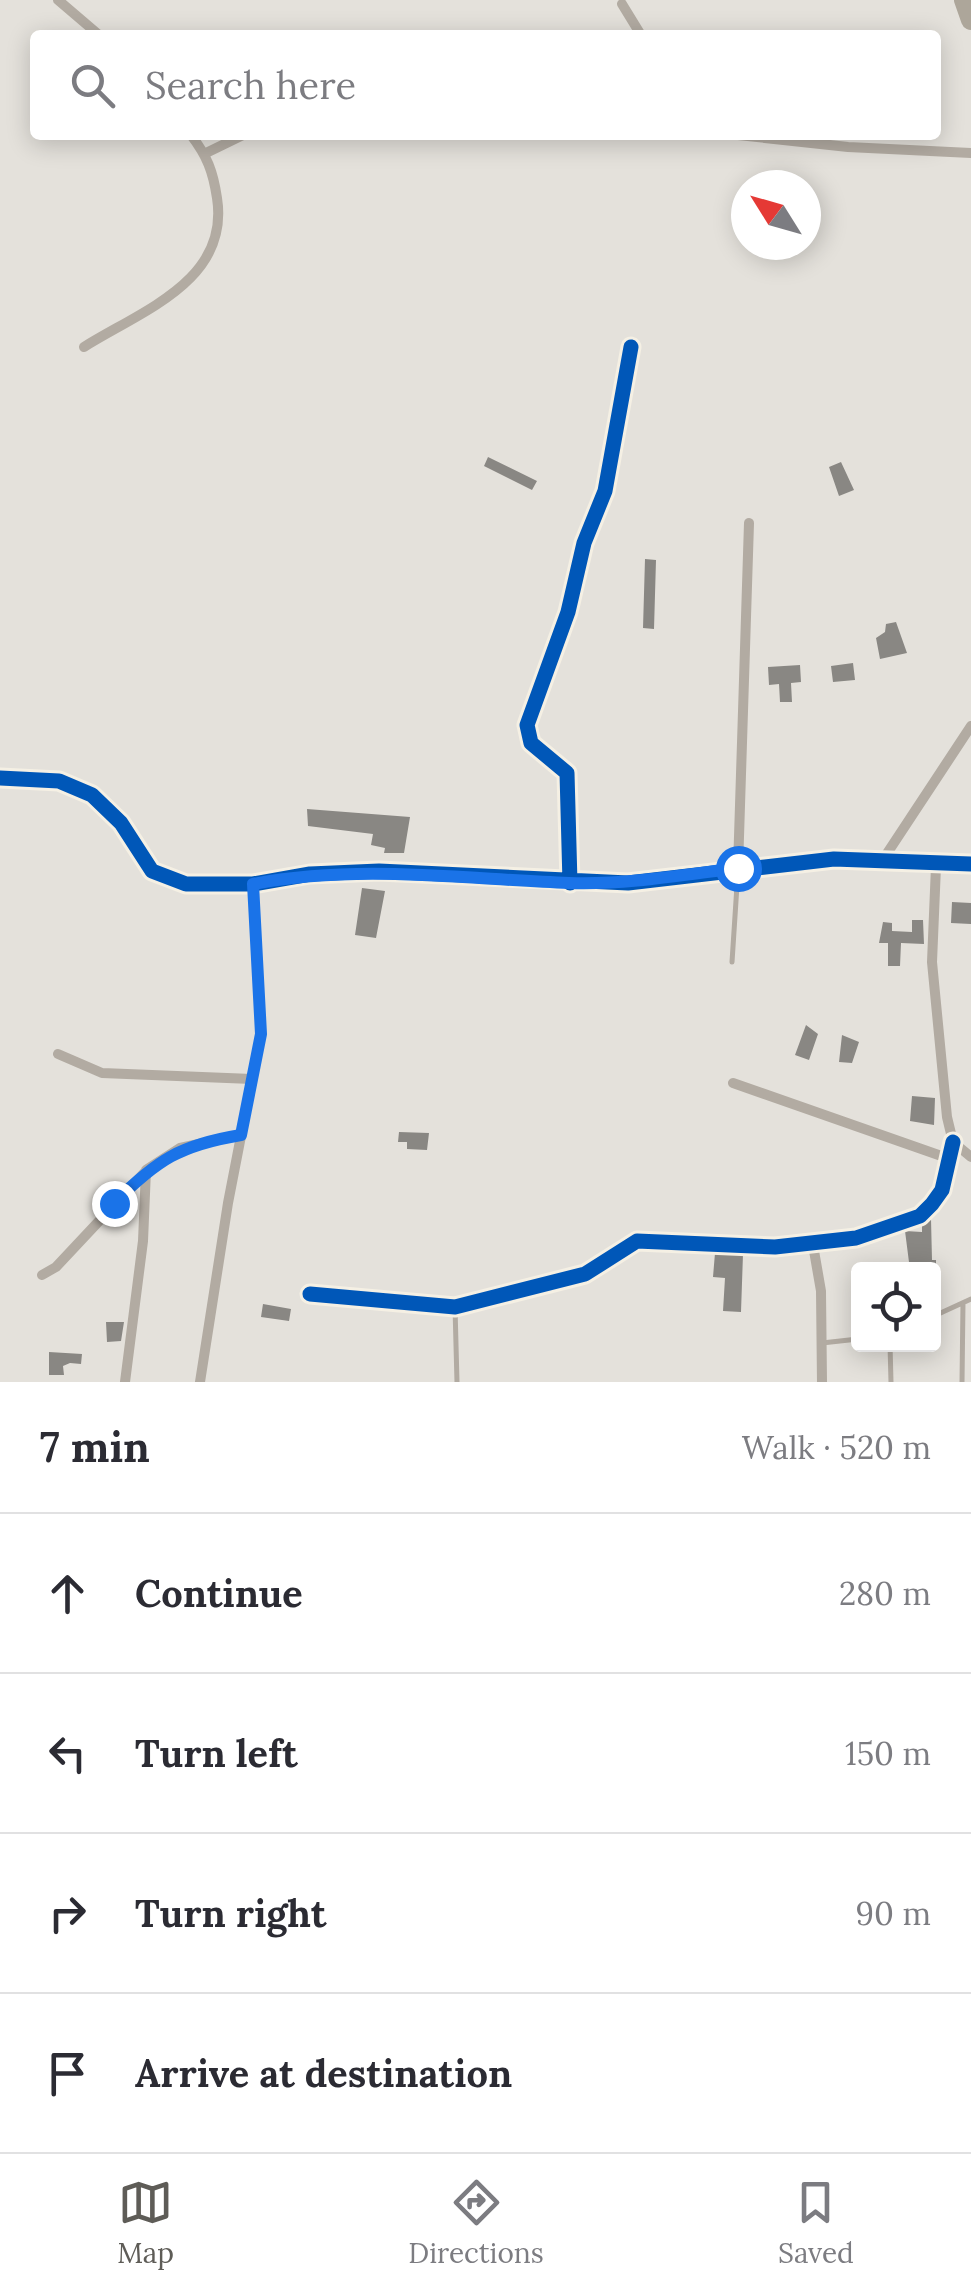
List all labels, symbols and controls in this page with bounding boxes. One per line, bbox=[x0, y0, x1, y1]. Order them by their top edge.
search box bbox=[30, 30, 941, 140]
icon: search bbox=[65, 58, 120, 113]
text: Search here bbox=[145, 61, 356, 109]
north arrow bbox=[731, 170, 821, 260]
route start bbox=[716, 846, 762, 892]
route end bbox=[92, 1181, 138, 1227]
map controls bbox=[851, 1262, 941, 1352]
button: locate bbox=[851, 1262, 941, 1352]
text: 7 min bbox=[40, 1420, 150, 1474]
text: Walk · 520 m bbox=[742, 1427, 931, 1468]
icon: ahead bbox=[40, 1566, 95, 1621]
text: Continue bbox=[135, 1569, 303, 1617]
text: 280 m bbox=[839, 1573, 931, 1614]
icon: left bbox=[40, 1726, 95, 1781]
text: Turn left bbox=[135, 1729, 298, 1777]
text: 150 m bbox=[845, 1733, 931, 1774]
icon: right bbox=[40, 1886, 95, 1941]
text: Turn right bbox=[135, 1889, 326, 1937]
text: 90 m bbox=[856, 1893, 931, 1934]
icon: arrive bbox=[40, 2046, 95, 2101]
text: Arrive at destination bbox=[135, 2049, 512, 2097]
tab: Map bbox=[117, 2175, 174, 2271]
tab: Directions bbox=[408, 2175, 544, 2271]
tab: Saved bbox=[778, 2175, 854, 2271]

